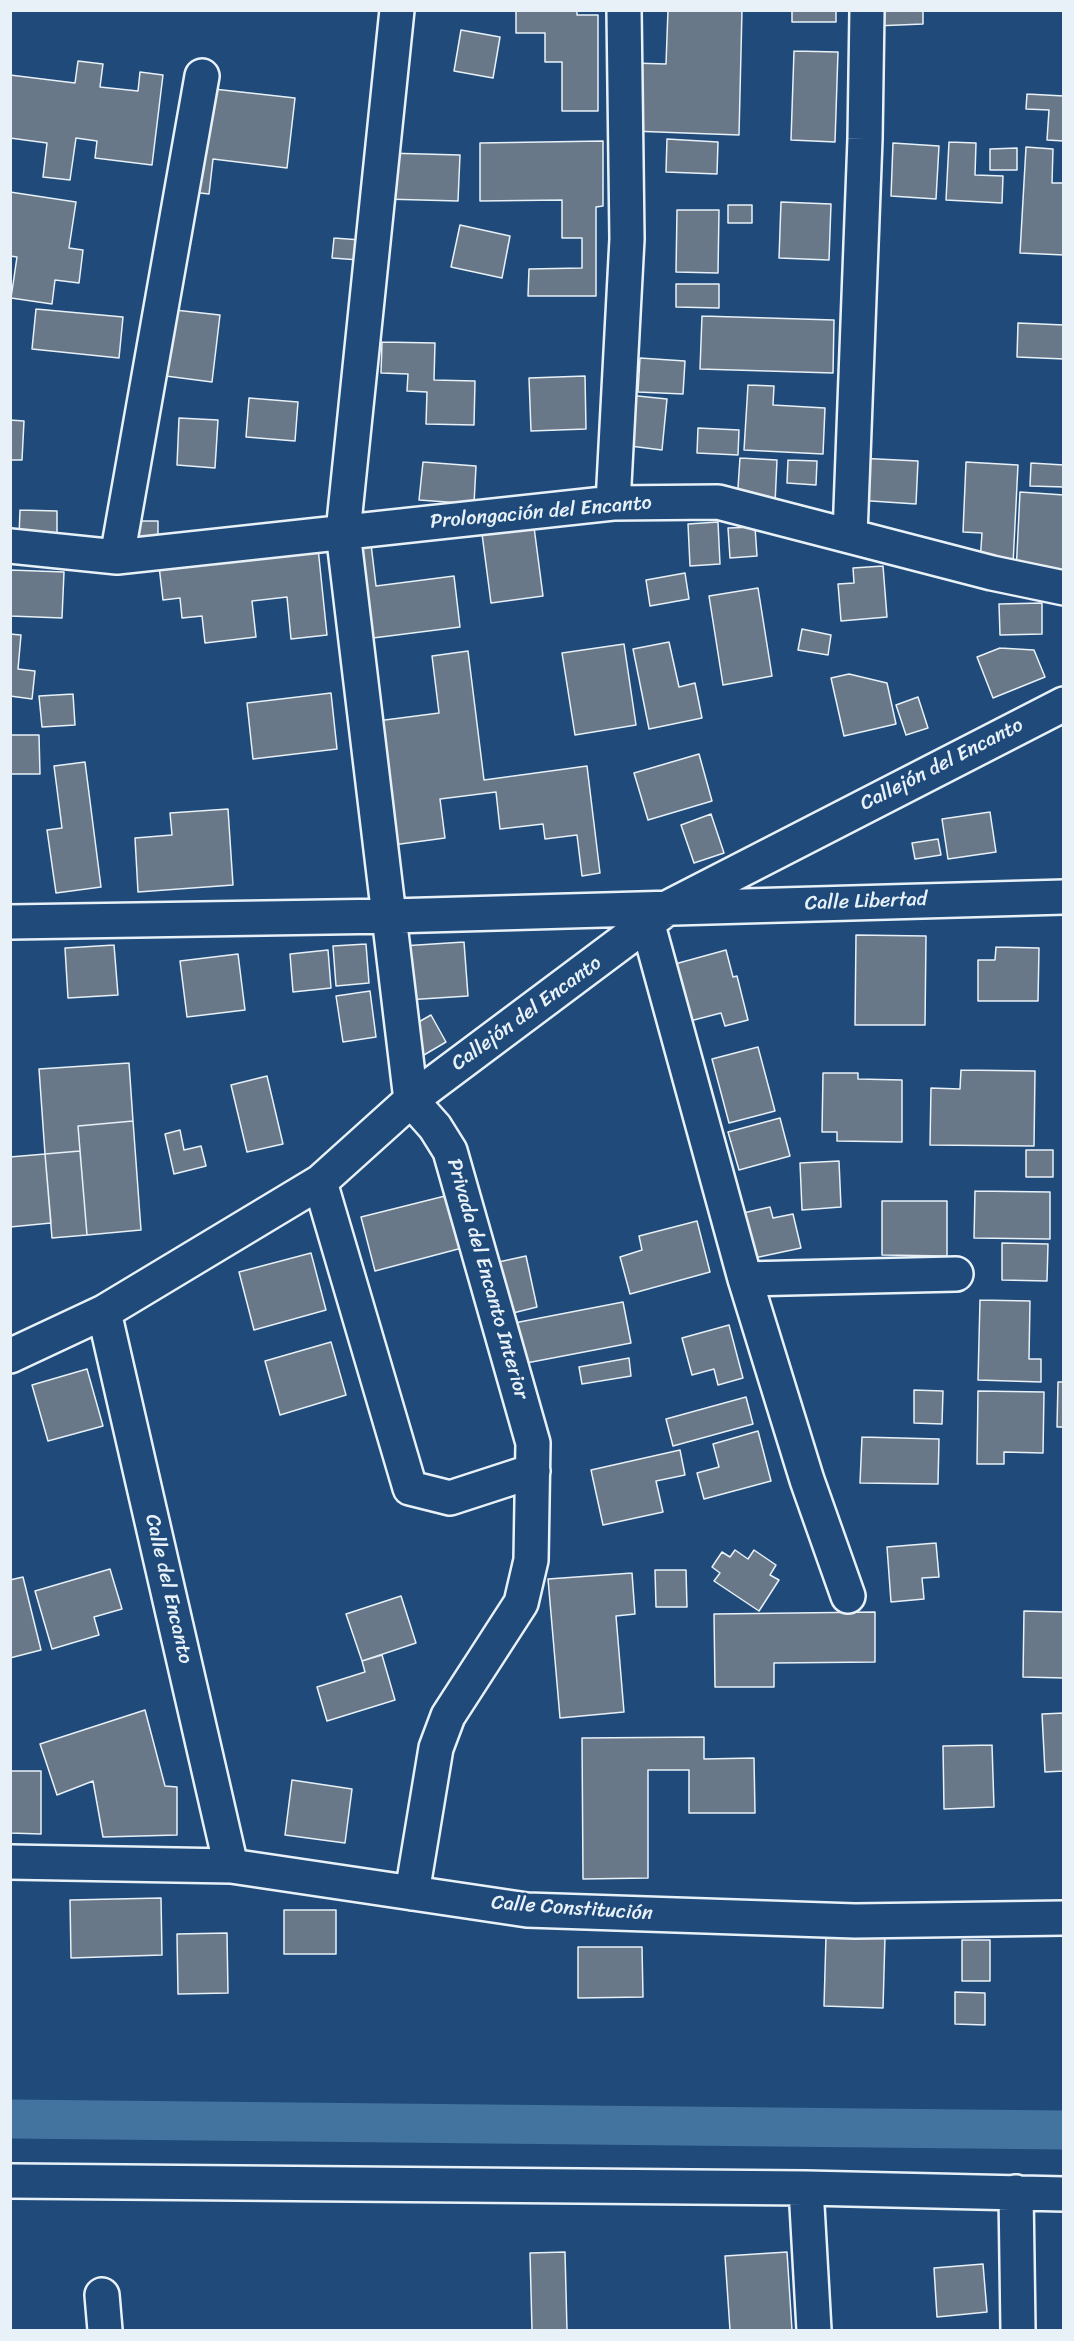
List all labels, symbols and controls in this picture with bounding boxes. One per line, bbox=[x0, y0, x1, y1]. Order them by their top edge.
street label: Prolongación del Encanto bbox=[429, 491, 653, 535]
street label: Callejón del Encanto bbox=[857, 714, 1027, 816]
street label: Calle Libertad bbox=[804, 888, 928, 916]
street label: Callejón del Encanto bbox=[447, 952, 607, 1076]
street label: Privada del Encanto Interior bbox=[441, 1156, 533, 1402]
street label: Calle del Encanto bbox=[139, 1512, 197, 1666]
street label: Calle Constitución bbox=[491, 1891, 653, 1927]

